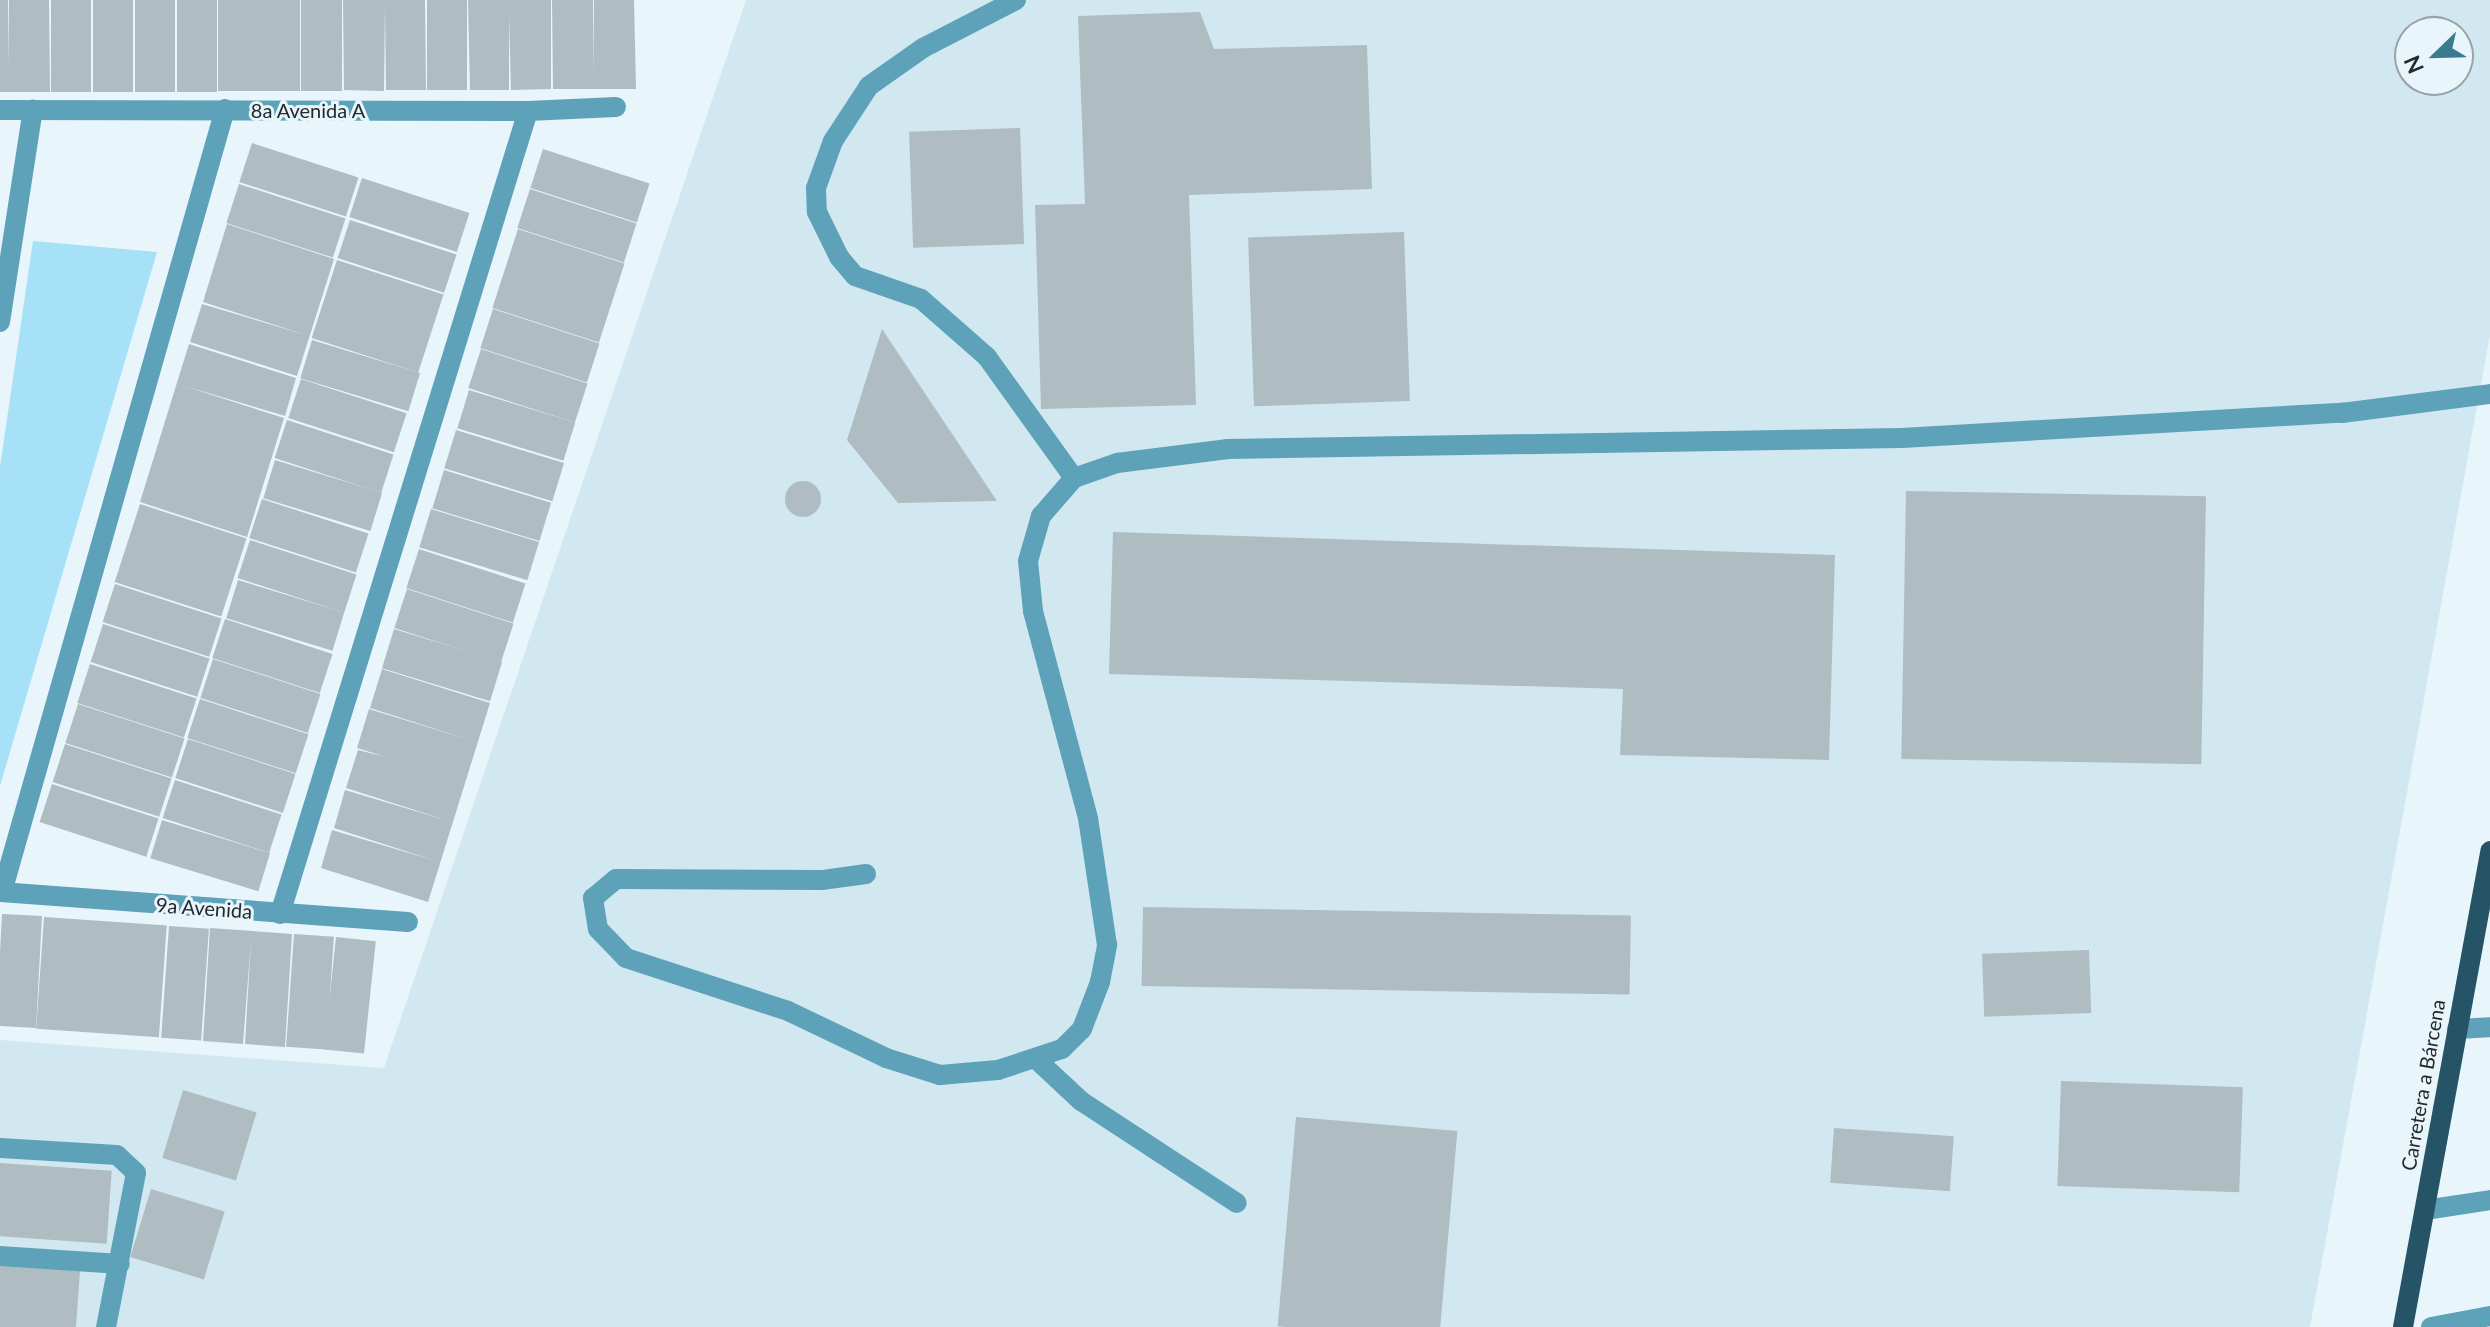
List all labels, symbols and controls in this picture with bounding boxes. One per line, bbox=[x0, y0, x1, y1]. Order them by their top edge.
north arrow bbox=[2394, 16, 2474, 96]
text: N bbox=[2398, 52, 2429, 78]
street label: 8a Avenida A bbox=[250, 98, 366, 122]
street label: 9a Avenida bbox=[155, 893, 253, 923]
street label: Carretera a Bárcena bbox=[2396, 997, 2450, 1173]

